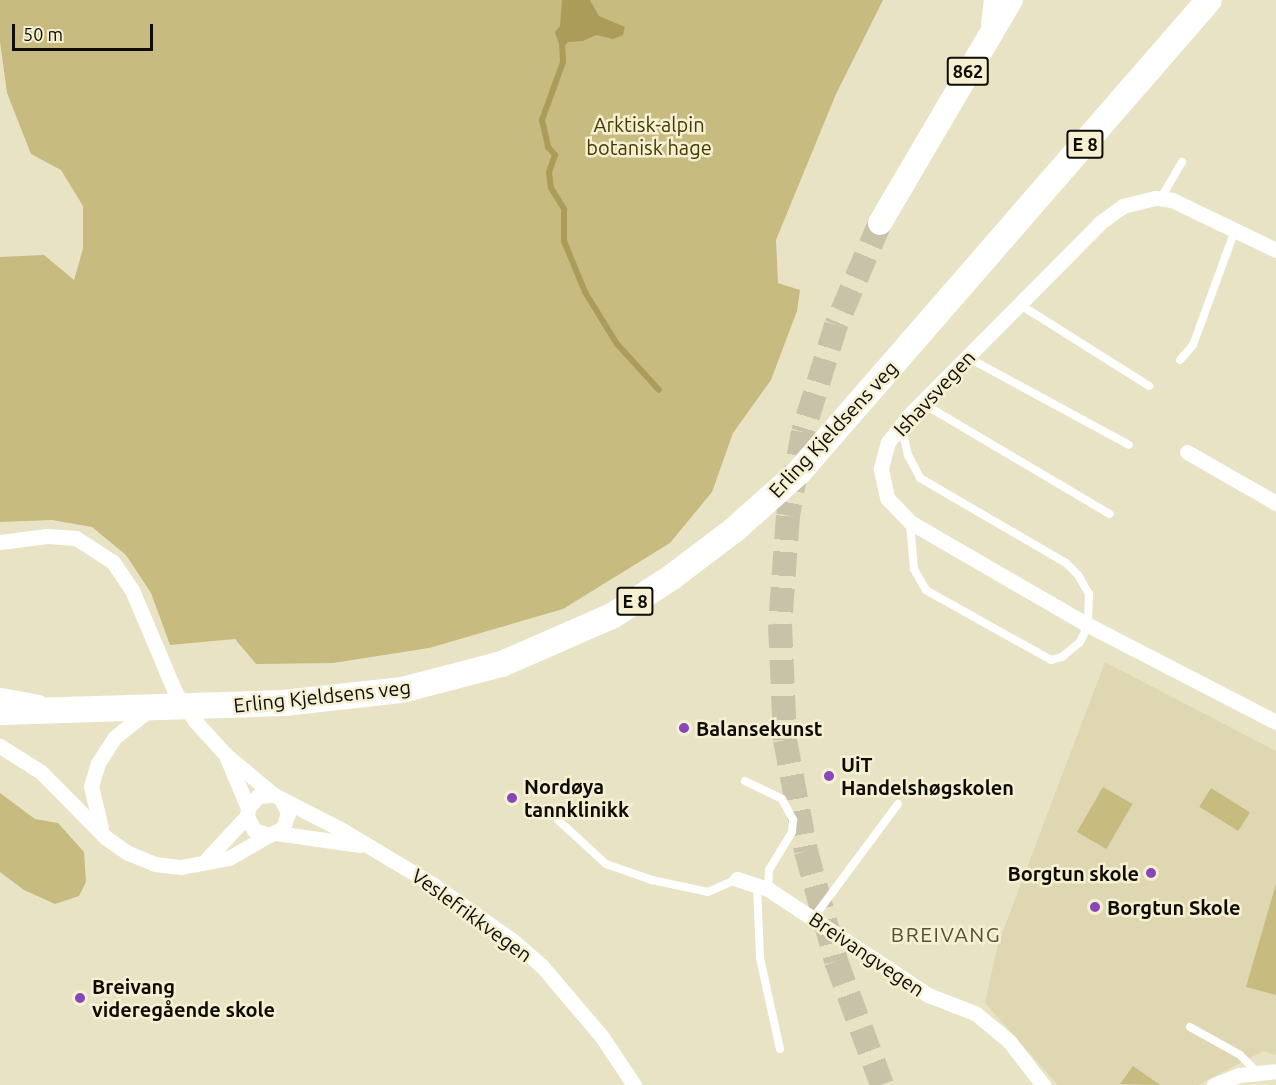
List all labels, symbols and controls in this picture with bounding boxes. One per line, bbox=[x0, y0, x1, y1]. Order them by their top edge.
scale bar bbox=[15, 12, 156, 50]
text: 50 m bbox=[23, 24, 63, 44]
road number: 862 bbox=[946, 56, 990, 86]
park label: Arktisk-alpin botanisk hage bbox=[586, 112, 712, 159]
road number: E 8 bbox=[1066, 129, 1104, 159]
street label: Ishavsvegen bbox=[888, 345, 980, 441]
street label: Erling Kjeldsens veg bbox=[763, 356, 903, 502]
road number: E 8 bbox=[616, 586, 654, 616]
street label: Erling Kjeldsens veg bbox=[232, 675, 412, 717]
place label: Balansekunst bbox=[696, 716, 822, 740]
marker: Balansekunst bbox=[677, 721, 691, 735]
place label: UiT Handelshøgskolen bbox=[841, 752, 1014, 799]
marker: UiT Handelshøgskolen bbox=[822, 769, 836, 783]
place label: Nordøya tannklinikk bbox=[524, 774, 629, 821]
marker: Nordøya tannklinikk bbox=[505, 791, 519, 805]
place label: Borgtun skole bbox=[1007, 861, 1139, 885]
street label: Veslefrikkvegen bbox=[407, 863, 537, 967]
marker: Borgtun skole bbox=[1144, 866, 1158, 880]
place label: Borgtun Skole bbox=[1107, 895, 1240, 919]
marker: Borgtun Skole bbox=[1088, 900, 1102, 914]
street label: Breivangvegen bbox=[805, 907, 929, 1001]
district label: BREIVANG bbox=[891, 921, 1001, 947]
place label: Breivang videregående skole bbox=[92, 975, 275, 1022]
marker: Breivang videregående skole bbox=[73, 991, 87, 1005]

